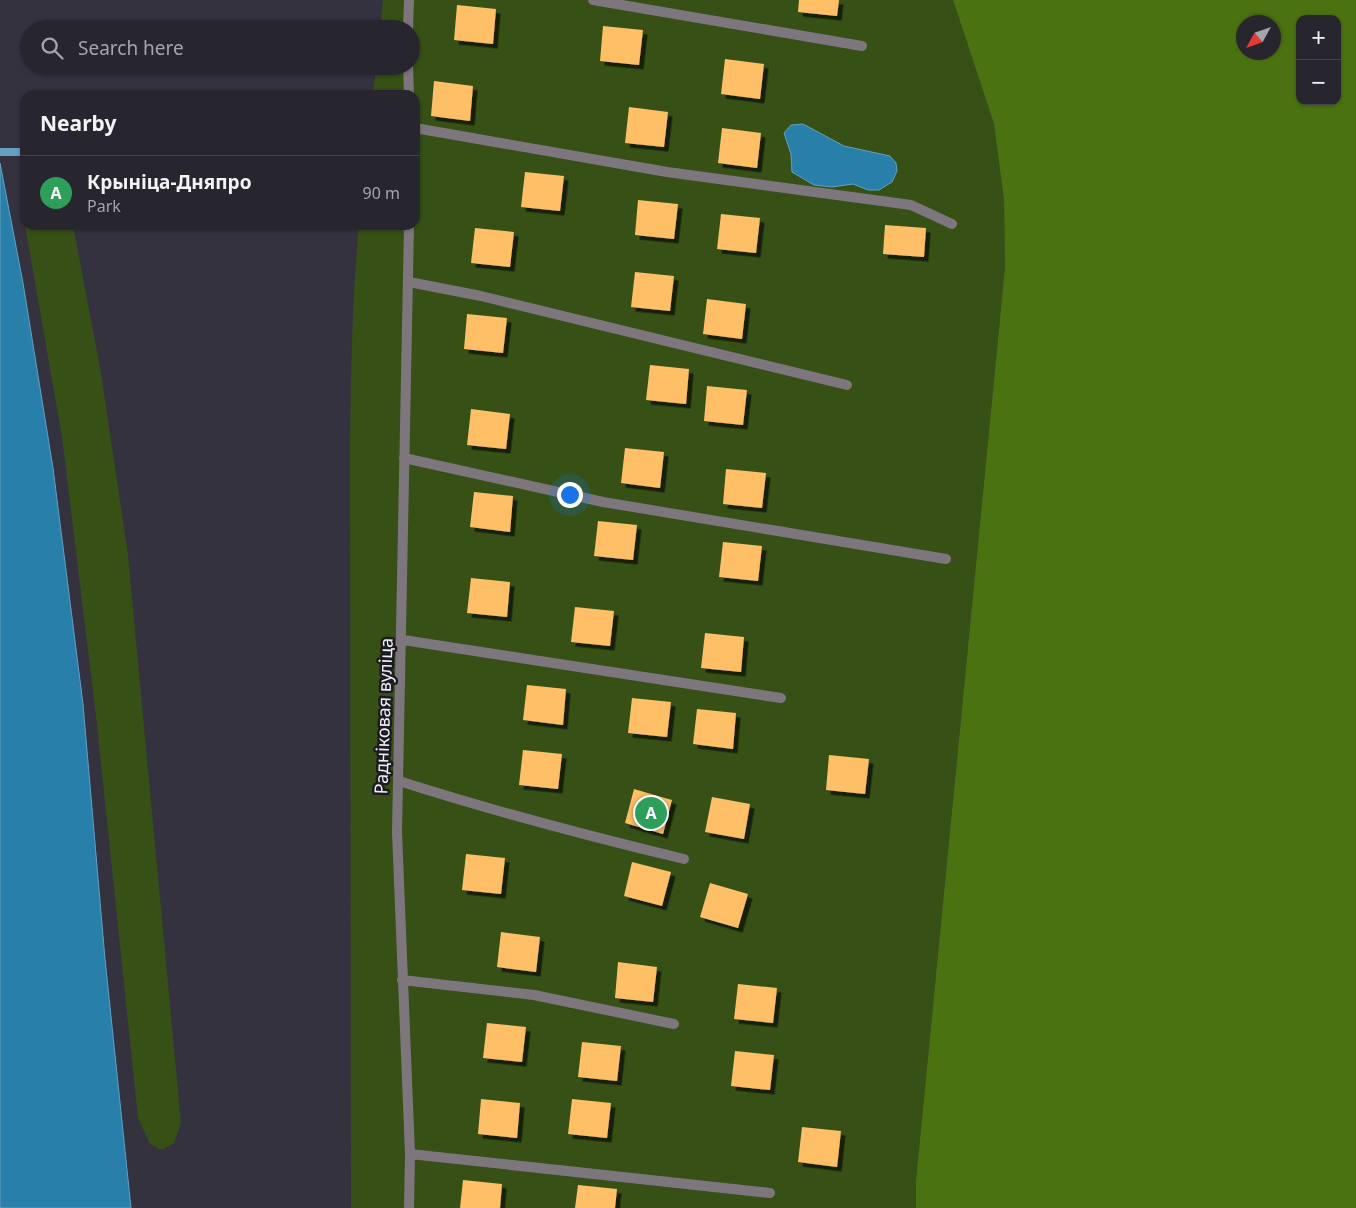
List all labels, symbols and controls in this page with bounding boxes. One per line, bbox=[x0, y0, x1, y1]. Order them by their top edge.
north arrow bbox=[1236, 15, 1281, 60]
map controls bbox=[1296, 15, 1341, 105]
button: + bbox=[1296, 15, 1341, 60]
search box bbox=[20, 20, 420, 75]
icon: search bbox=[38, 34, 66, 62]
text: Search here bbox=[78, 35, 184, 61]
button: − bbox=[1296, 60, 1341, 105]
text: Nearby bbox=[40, 109, 116, 137]
text: Крыніца-Дняпро bbox=[87, 169, 251, 195]
text: A bbox=[50, 182, 62, 204]
text: 90 m bbox=[363, 182, 400, 204]
text: Park bbox=[87, 195, 121, 217]
your location bbox=[557, 482, 583, 508]
street label: Радніковая вуліца bbox=[368, 637, 398, 795]
pin: A bbox=[635, 794, 667, 832]

